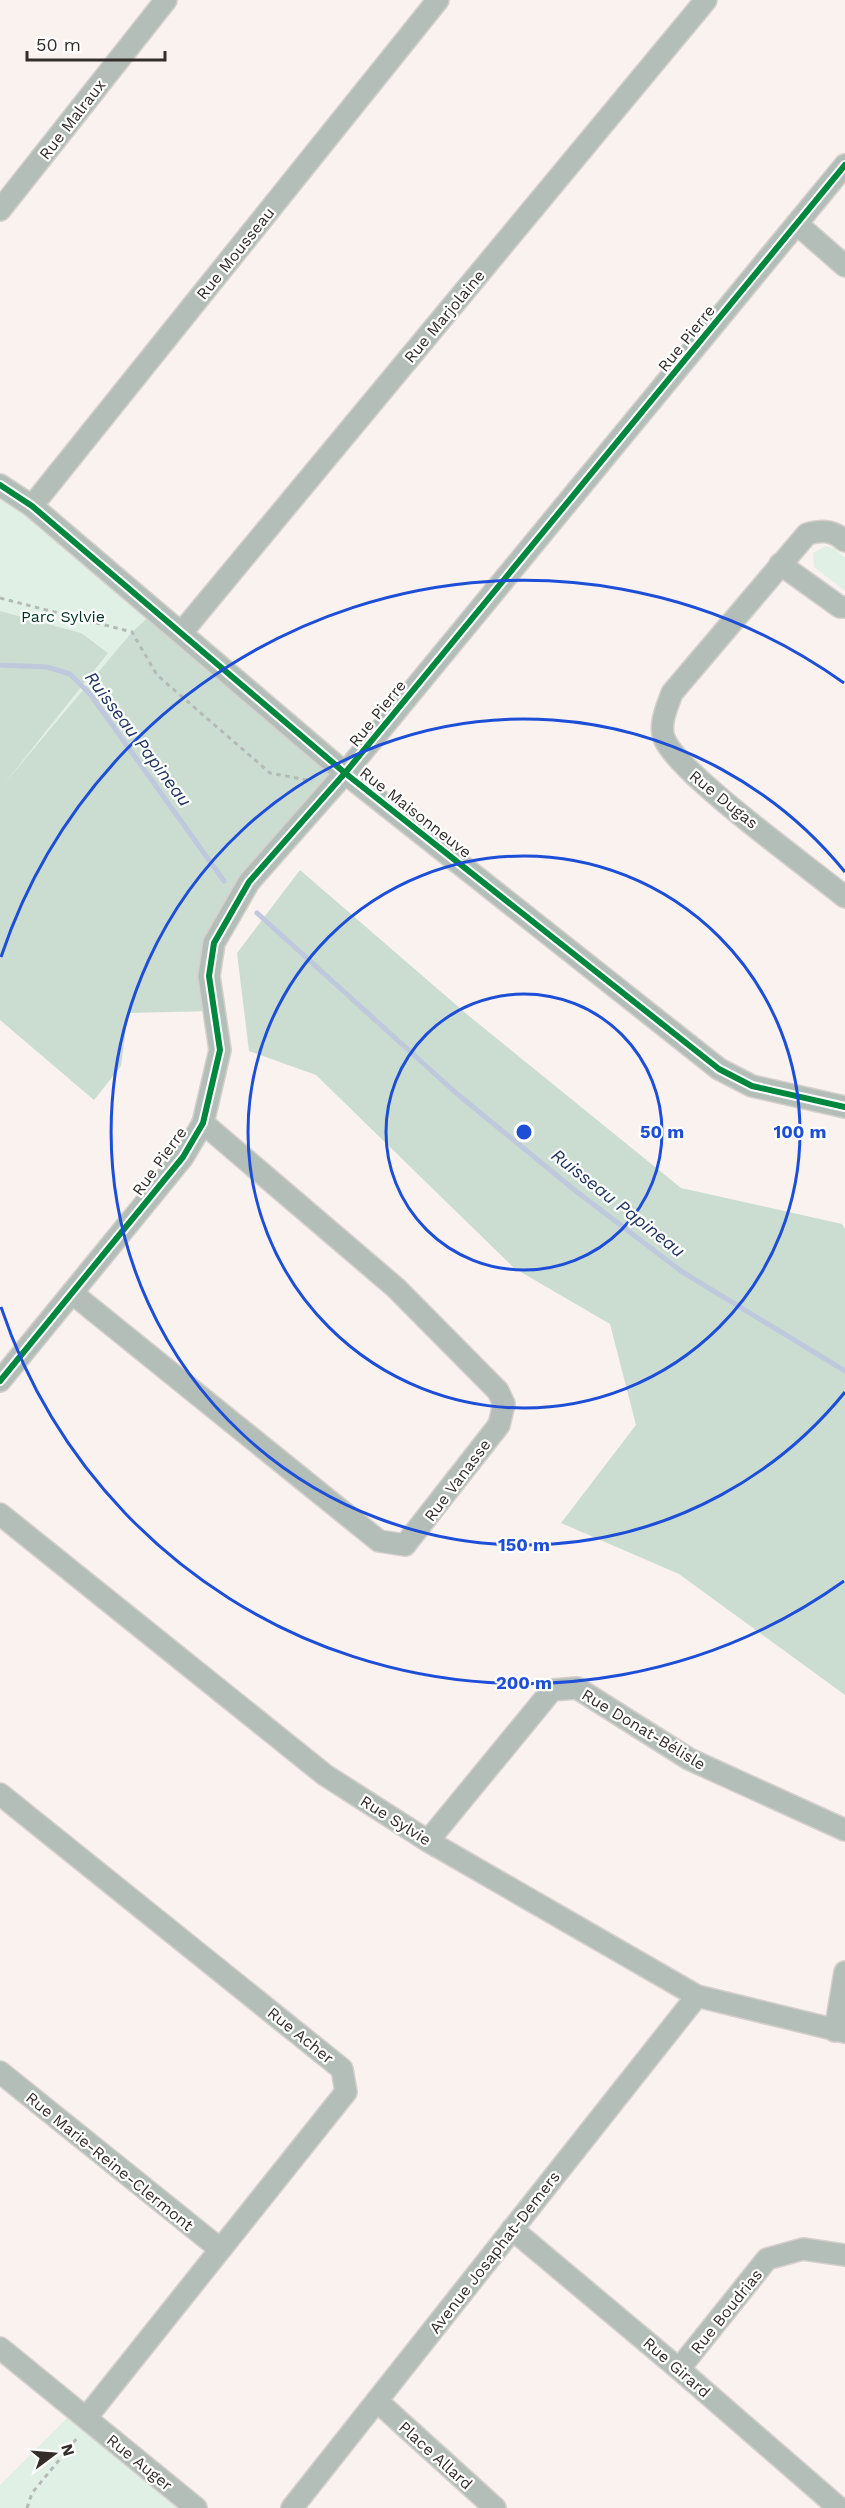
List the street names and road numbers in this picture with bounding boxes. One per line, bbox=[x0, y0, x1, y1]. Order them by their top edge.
street label: Rue Malraux bbox=[35, 76, 110, 163]
street label: Rue Mousseau bbox=[192, 203, 278, 303]
street label: Rue Marjolaine bbox=[400, 266, 489, 367]
street label: Rue Pierre bbox=[654, 301, 719, 376]
street label: Rue Pierre bbox=[345, 676, 410, 751]
street label: Rue Maisonneuve bbox=[356, 763, 475, 862]
street label: Rue Dugas bbox=[686, 766, 762, 833]
street label: Rue Pierre bbox=[128, 1123, 191, 1199]
street label: Rue Vanasse bbox=[420, 1435, 494, 1525]
street label: Rue Donat-Bélisle bbox=[578, 1685, 709, 1774]
street label: Rue Sylvie bbox=[357, 1791, 434, 1850]
street label: Rue Acher bbox=[264, 2003, 338, 2068]
street label: Rue Marie-Reine-Clermont bbox=[22, 2088, 197, 2235]
street label: Avenue Josaphat-Demers bbox=[425, 2167, 564, 2337]
street label: Rue Boudrias bbox=[687, 2265, 766, 2357]
street label: Rue Girard bbox=[639, 2333, 714, 2402]
street label: Place Allard bbox=[395, 2417, 476, 2493]
street label: Rue Auger bbox=[103, 2430, 177, 2495]

